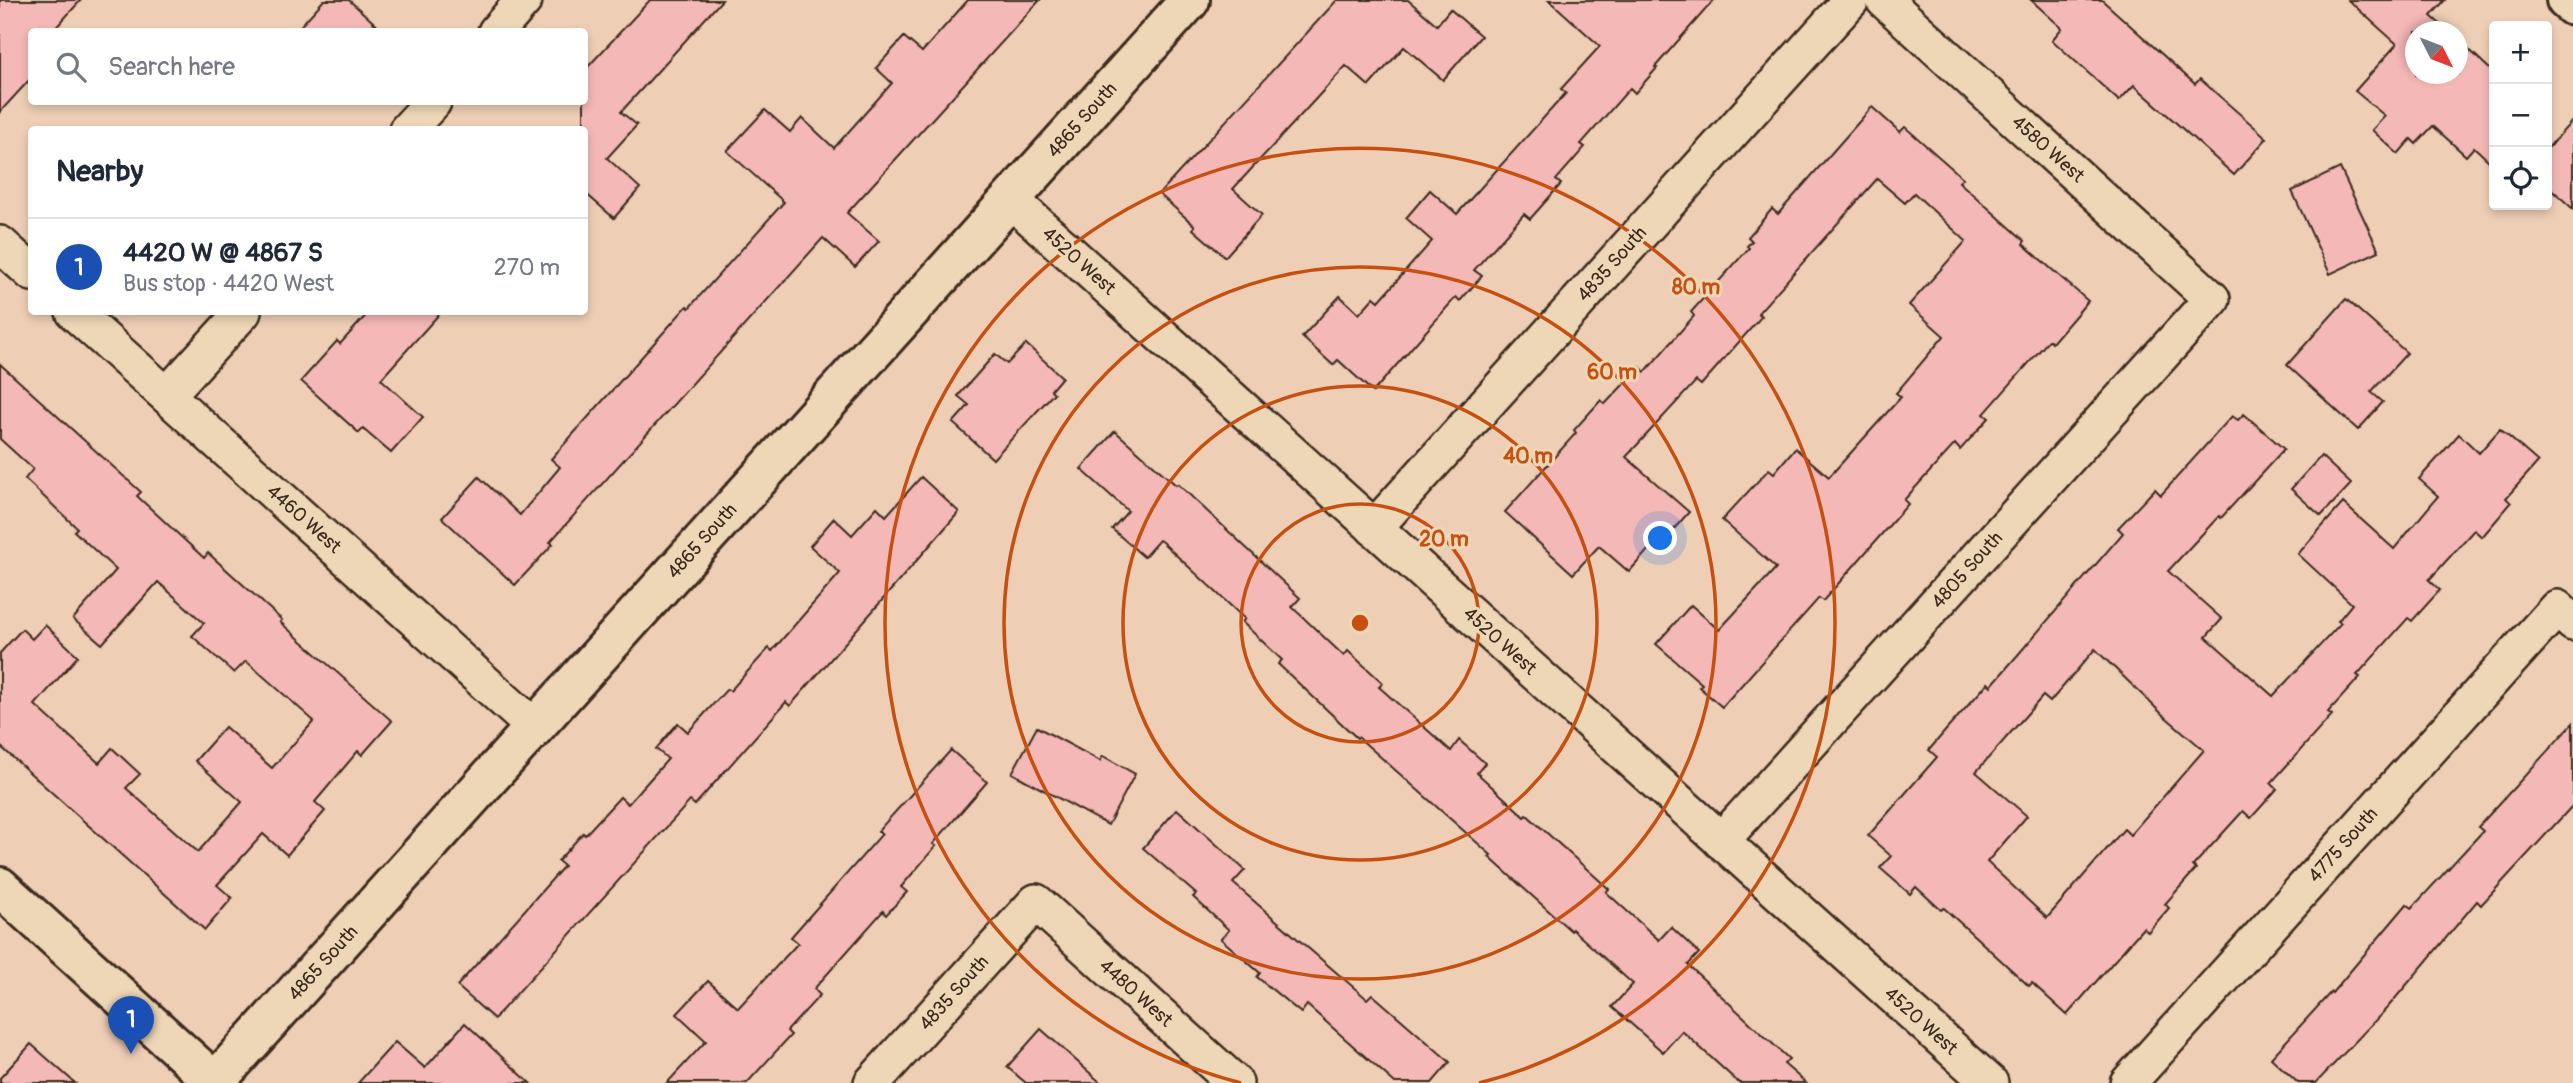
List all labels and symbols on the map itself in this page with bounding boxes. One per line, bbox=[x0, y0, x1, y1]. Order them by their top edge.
north arrow bbox=[2405, 21, 2468, 84]
street label: 4865 South bbox=[1042, 77, 1122, 163]
street label: 4580 West bbox=[2007, 110, 2090, 188]
street label: 4835 South bbox=[1572, 221, 1652, 307]
street label: 4520 West bbox=[1037, 222, 1121, 301]
text: 80 m bbox=[1672, 274, 1720, 301]
text: 60 m bbox=[1587, 359, 1637, 386]
text: 40 m bbox=[1503, 443, 1553, 470]
street label: 4460 West bbox=[262, 479, 346, 559]
street label: 4865 South bbox=[662, 498, 742, 584]
your location bbox=[1643, 521, 1677, 555]
text: 20 m bbox=[1419, 526, 1469, 553]
street label: 4805 South bbox=[1926, 526, 2008, 613]
street label: 4520 West bbox=[1458, 602, 1542, 681]
centre of rings bbox=[1348, 611, 1372, 635]
street label: 4775 South bbox=[2303, 802, 2383, 888]
street label: 4865 South bbox=[283, 920, 363, 1006]
street label: 4835 South bbox=[914, 950, 994, 1036]
street label: 4480 West bbox=[1094, 954, 1178, 1032]
street label: 4520 West bbox=[1879, 982, 1963, 1061]
pin: 1 bbox=[108, 996, 154, 1054]

